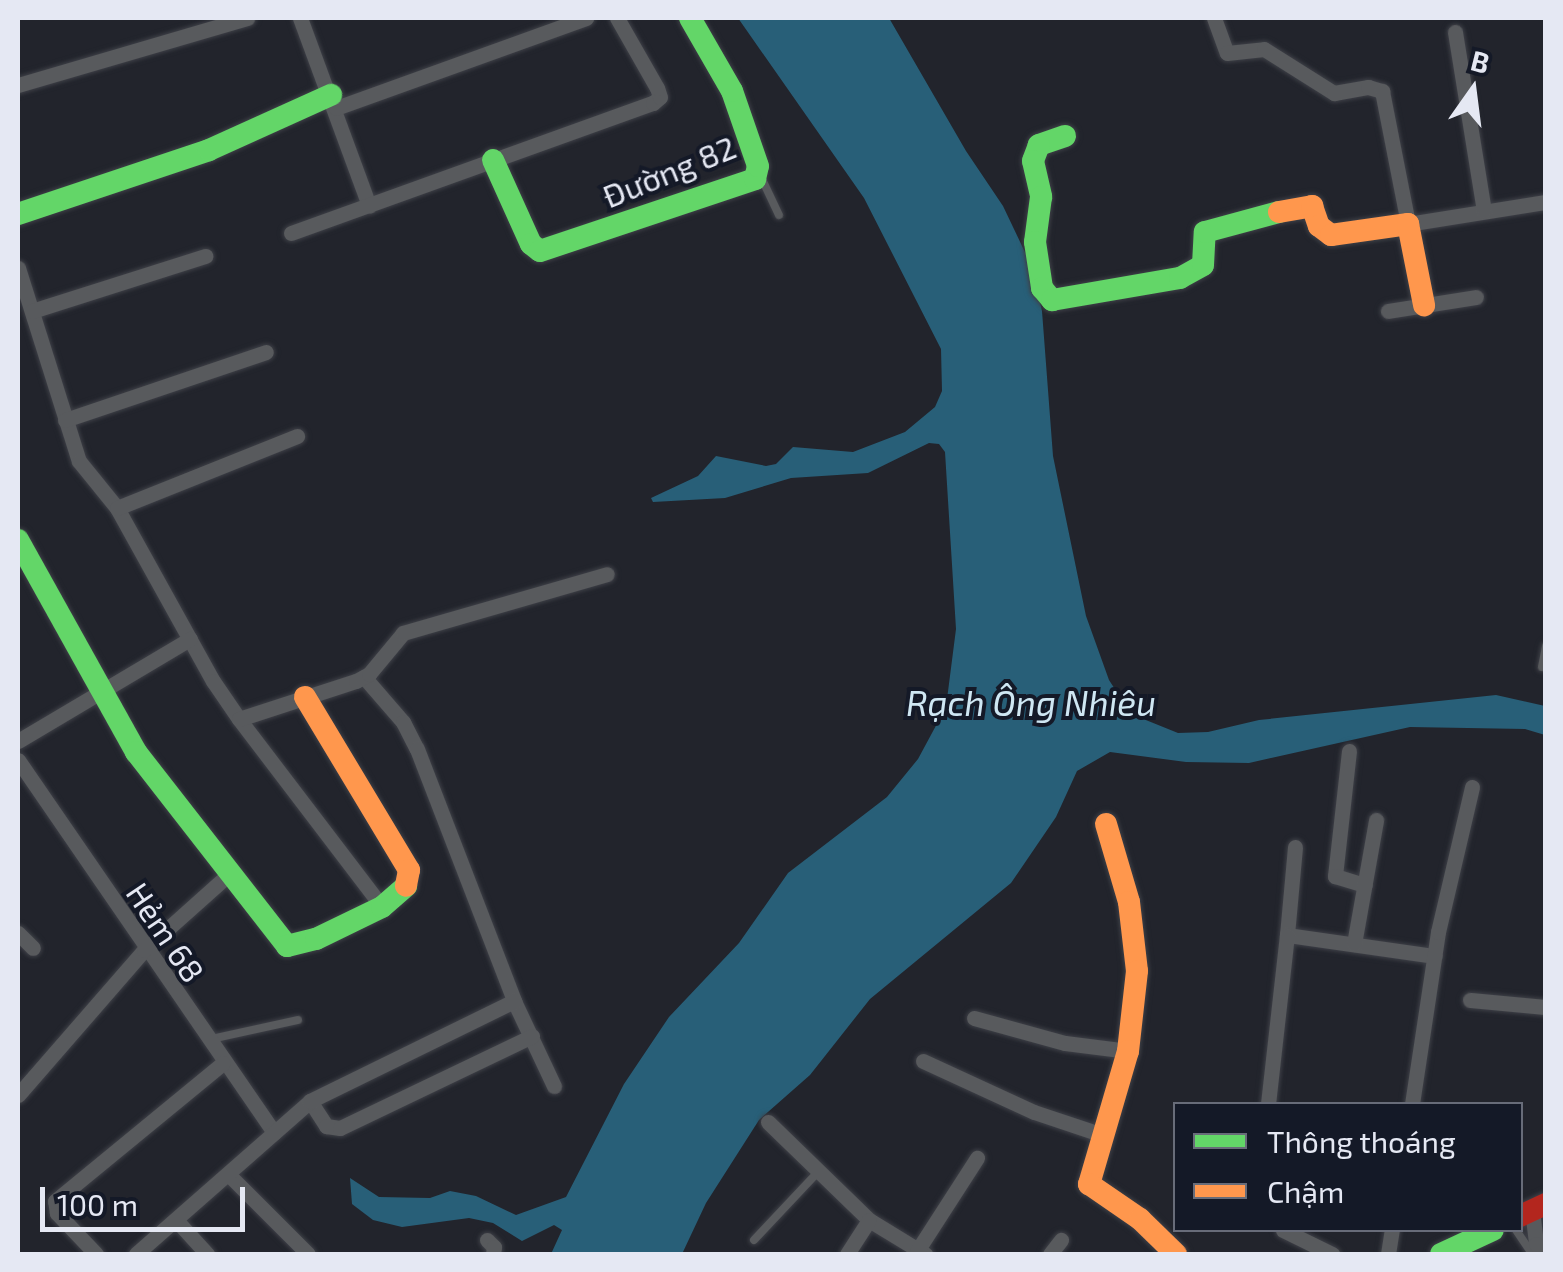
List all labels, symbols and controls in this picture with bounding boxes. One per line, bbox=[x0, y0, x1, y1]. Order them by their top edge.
north arrow bbox=[1423, 40, 1523, 140]
text: B bbox=[1467, 42, 1493, 80]
street label: Đường 82 bbox=[597, 127, 741, 215]
water label: Rạch Ông Nhiêu bbox=[906, 681, 1156, 723]
street label: Hẻm 68 bbox=[119, 875, 213, 989]
legend bbox=[1173, 1102, 1523, 1232]
text: Thông thoáng bbox=[1267, 1123, 1456, 1159]
scale bar bbox=[45, 1167, 250, 1229]
text: Chậm bbox=[1267, 1173, 1344, 1209]
text: 100 m bbox=[57, 1186, 138, 1222]

